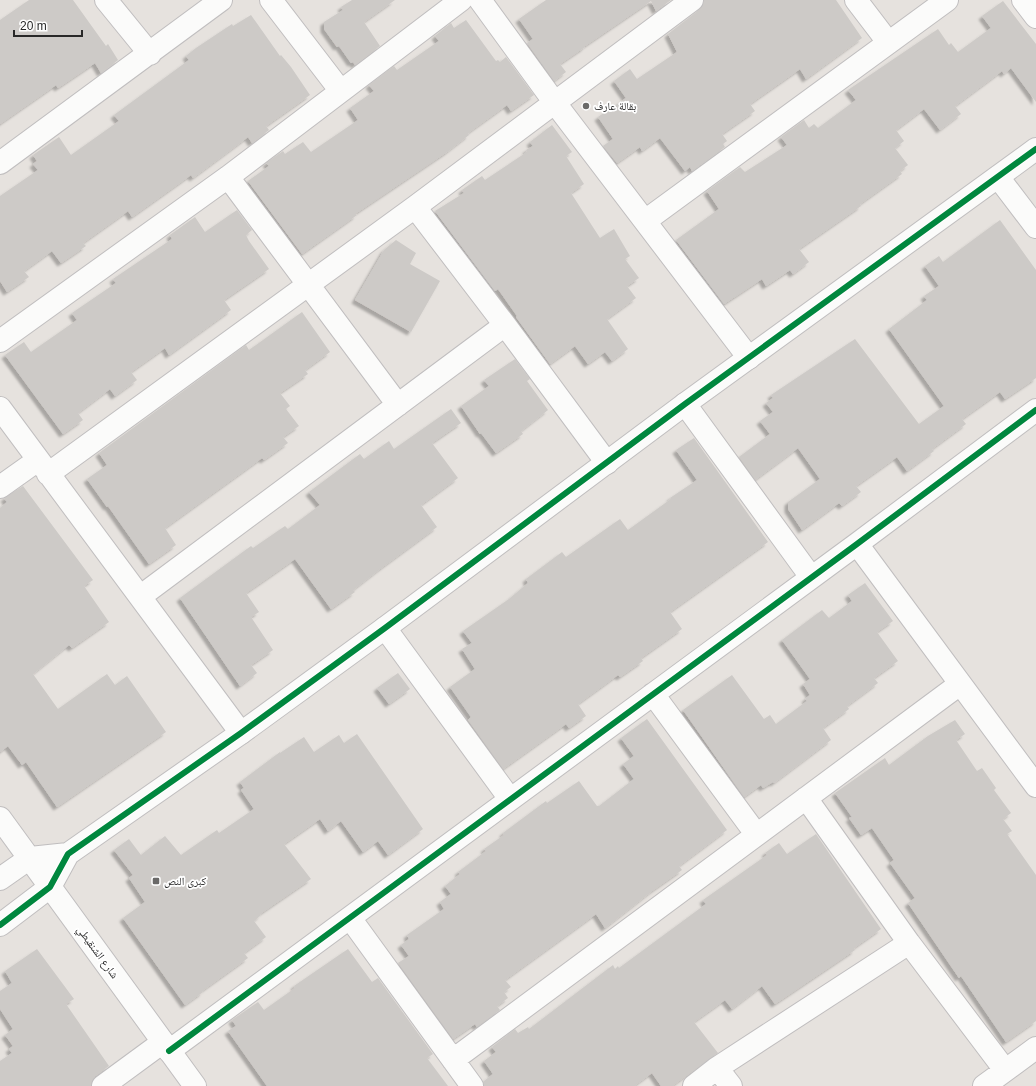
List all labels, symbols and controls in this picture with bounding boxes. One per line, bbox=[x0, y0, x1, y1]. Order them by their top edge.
scale bar bbox=[14, 12, 82, 38]
text: 20 m bbox=[20, 19, 47, 33]
place label: بقالة عارف bbox=[594, 100, 636, 112]
marker: بقالة عارف bbox=[581, 101, 591, 111]
place label: كبرى النص bbox=[164, 875, 207, 888]
marker: كبرى النص bbox=[151, 876, 161, 886]
street label: شارع الشنقيطي bbox=[73, 923, 121, 982]

